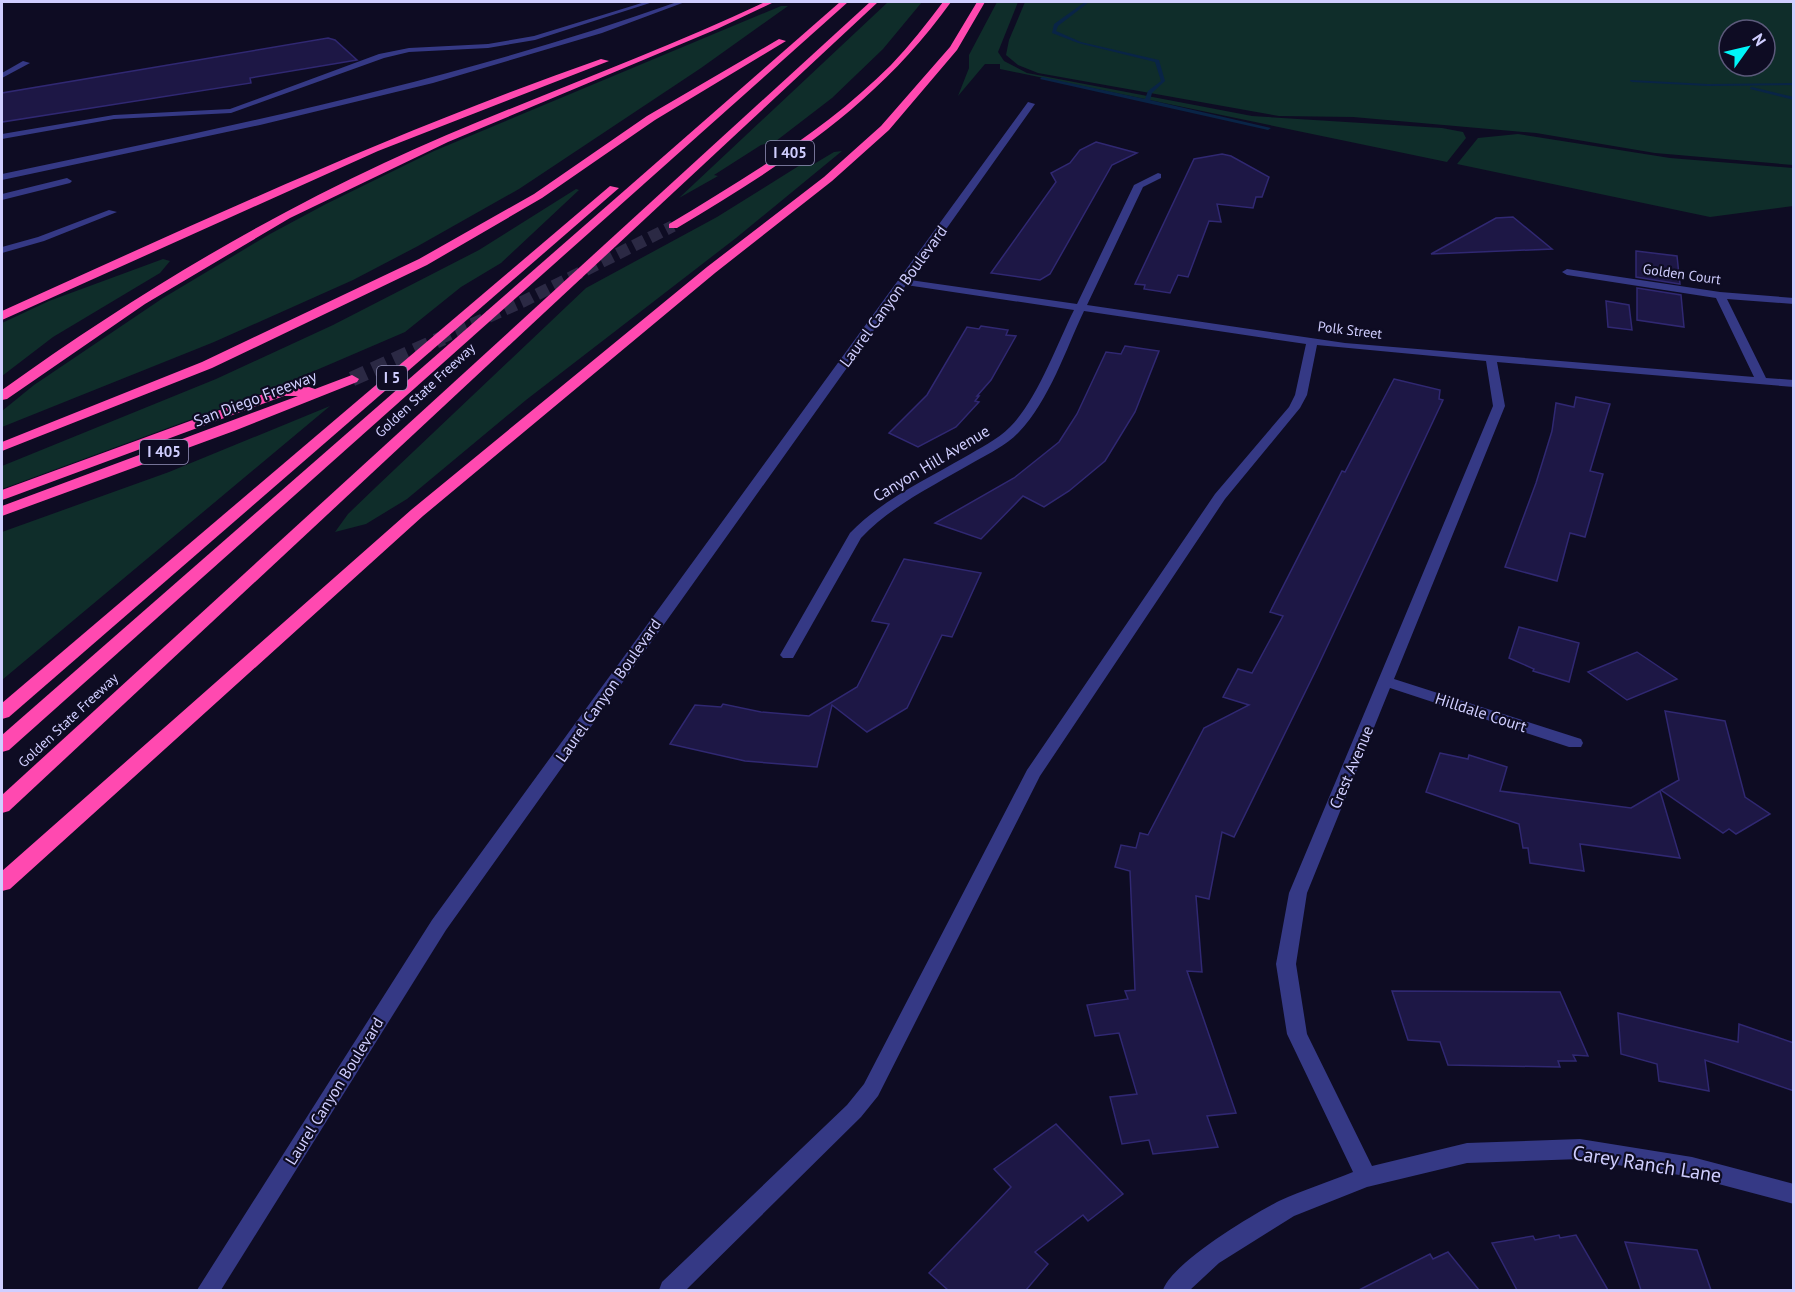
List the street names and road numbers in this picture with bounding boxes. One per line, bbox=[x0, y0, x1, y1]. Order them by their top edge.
road number: I 405 bbox=[766, 141, 814, 165]
street label: Laurel Canyon Boulevard bbox=[835, 221, 951, 371]
street label: Golden Court bbox=[1642, 260, 1722, 288]
street label: Polk Street bbox=[1317, 317, 1383, 343]
street label: Golden State Freeway bbox=[371, 339, 479, 441]
street label: San Diego Freeway bbox=[191, 365, 320, 431]
road number: I 5 bbox=[377, 366, 407, 390]
street label: Canyon Hill Avenue bbox=[869, 420, 993, 506]
road number: I 405 bbox=[140, 440, 188, 464]
street label: Laurel Canyon Boulevard bbox=[551, 615, 665, 765]
street label: Golden State Freeway bbox=[14, 669, 122, 771]
street label: Hilldale Court bbox=[1433, 688, 1530, 736]
street label: Crest Avenue bbox=[1325, 722, 1377, 812]
street label: Laurel Canyon Boulevard bbox=[280, 1014, 388, 1168]
street label: Carey Ranch Lane bbox=[1571, 1139, 1723, 1189]

